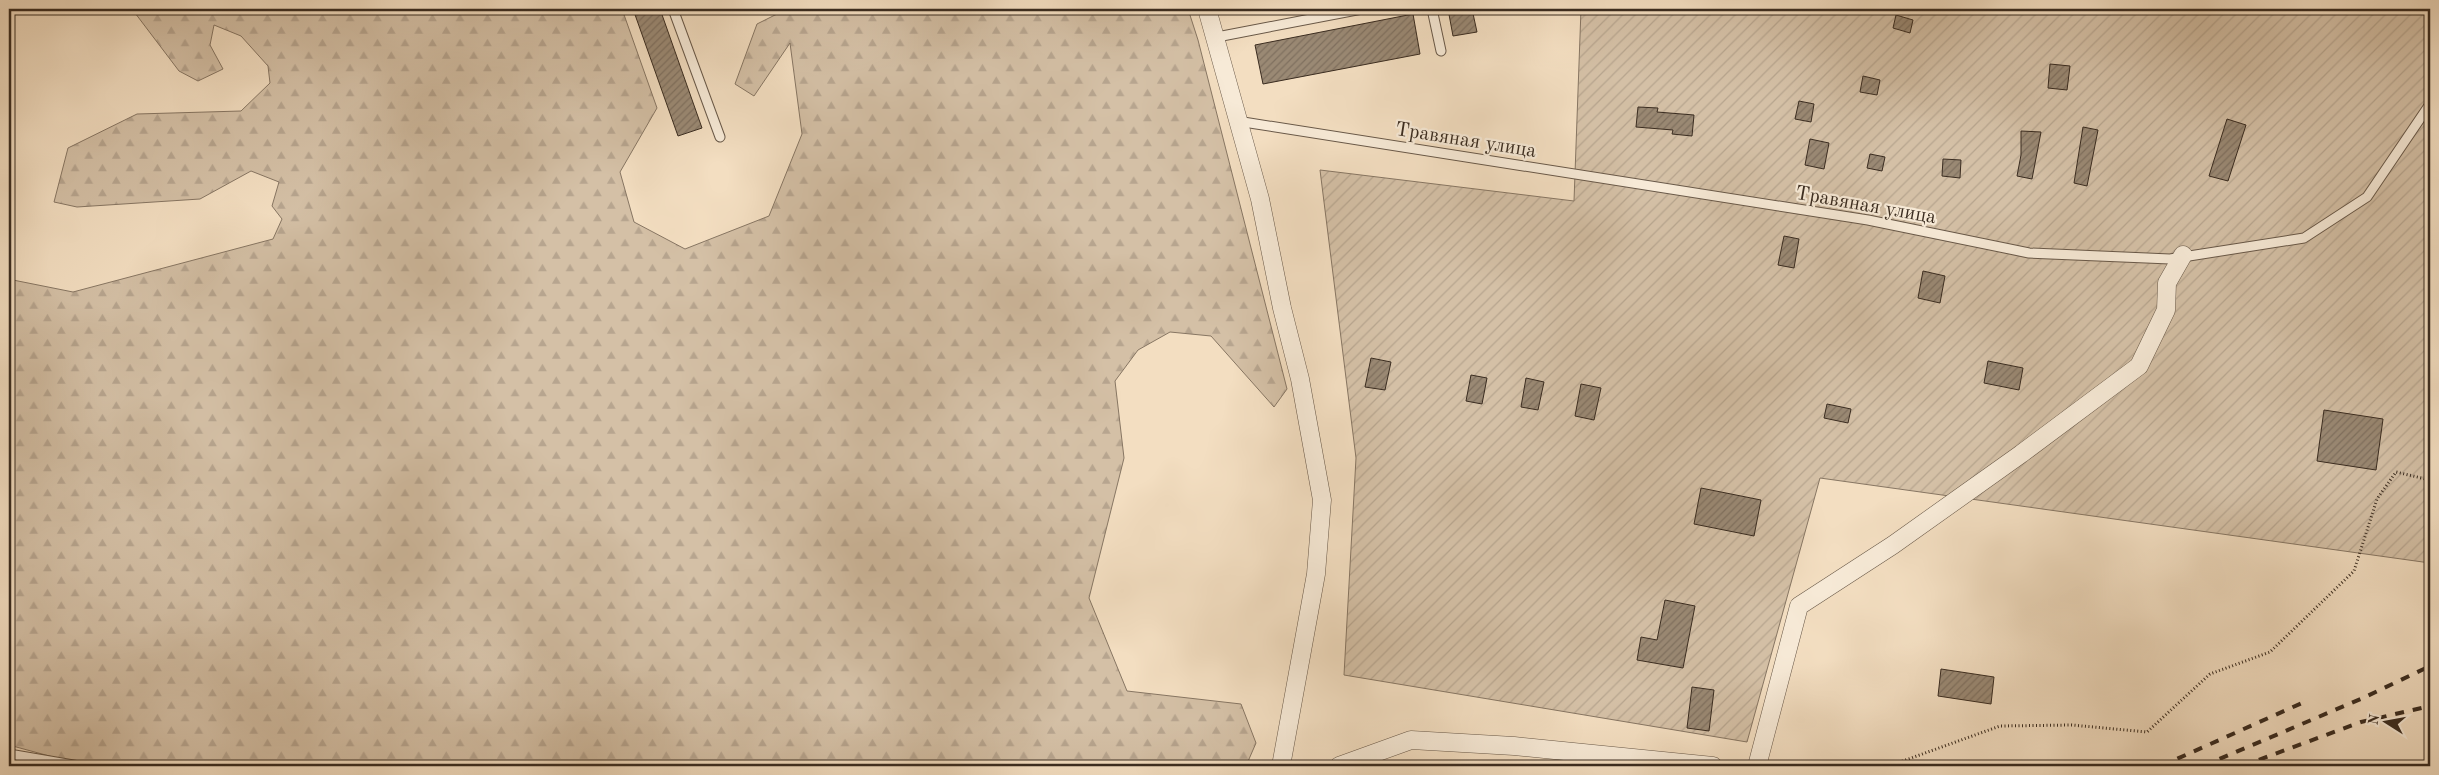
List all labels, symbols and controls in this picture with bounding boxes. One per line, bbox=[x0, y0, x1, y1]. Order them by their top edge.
street label: Травяная улица bbox=[1394, 120, 1538, 162]
street label: Травяная улица bbox=[1794, 184, 1938, 228]
north arrow bbox=[2362, 698, 2412, 748]
text: N bbox=[2366, 713, 2382, 726]

